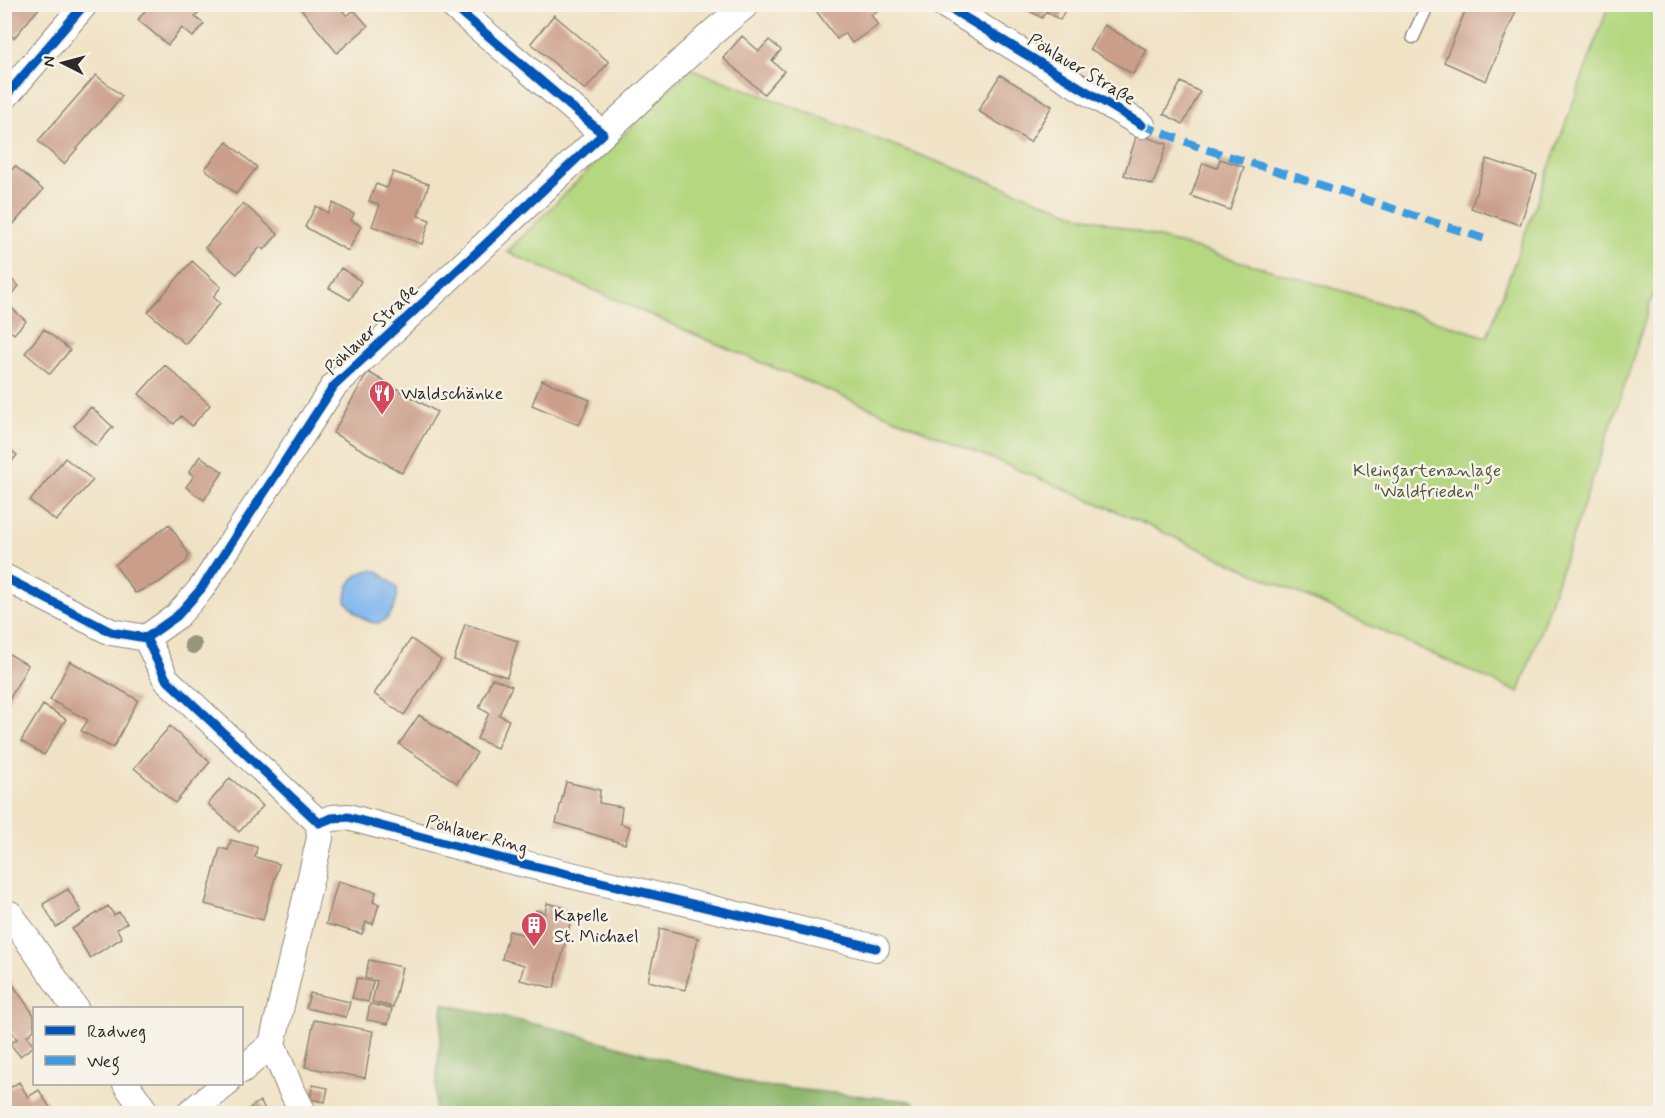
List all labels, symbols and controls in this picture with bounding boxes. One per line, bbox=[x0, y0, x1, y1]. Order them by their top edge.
street label: Pöhlauer Straße bbox=[1023, 28, 1140, 112]
north arrow bbox=[33, 33, 93, 93]
text: N bbox=[39, 55, 61, 68]
street label: Pöhlauer Straße bbox=[320, 279, 424, 381]
restaurant icon: Waldschänke bbox=[367, 378, 397, 416]
place label: Waldschänke bbox=[401, 382, 503, 406]
park label: Kleingartenanlage "Waldfrieden" bbox=[1353, 459, 1501, 504]
street label: Pöhlauer Ring bbox=[423, 810, 530, 860]
place label: Kapelle St. Michael bbox=[554, 904, 639, 949]
building icon: Kapelle St. Michael bbox=[519, 910, 549, 948]
legend bbox=[33, 1007, 243, 1085]
text: Radweg bbox=[87, 1020, 146, 1044]
text: Weg bbox=[87, 1050, 120, 1076]

